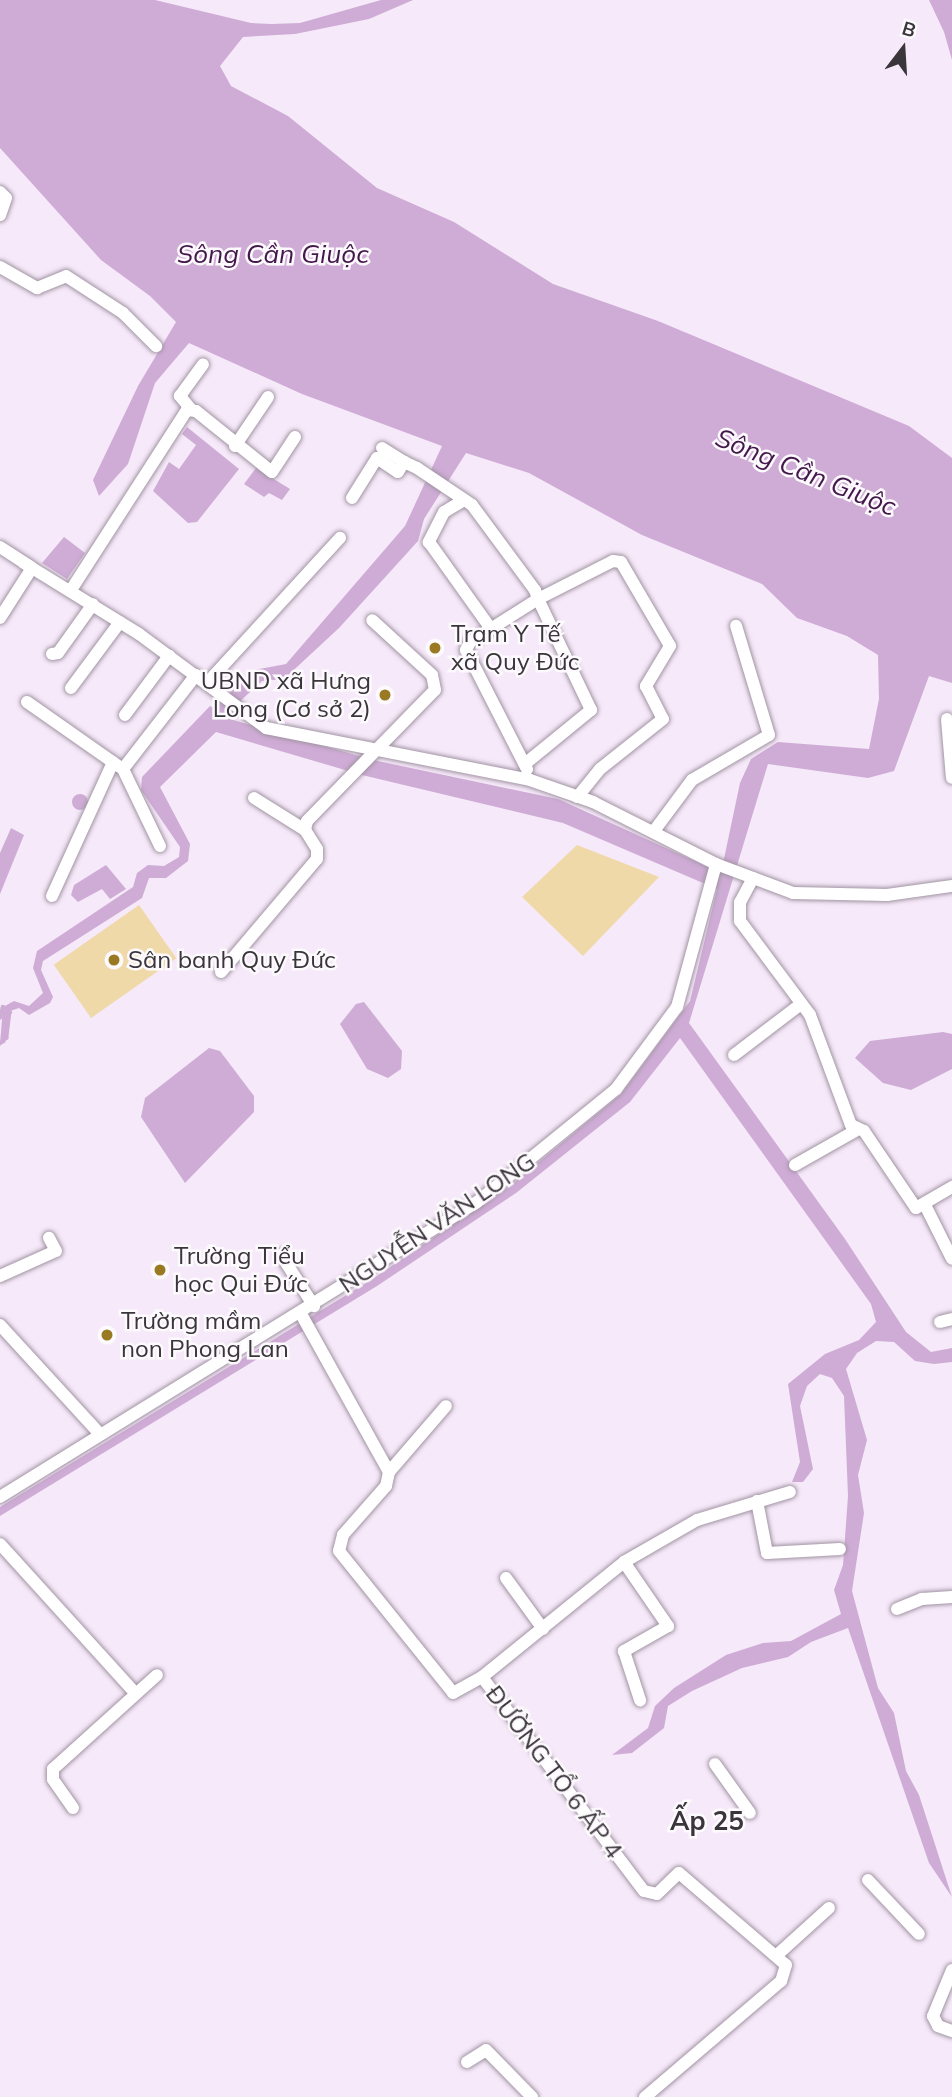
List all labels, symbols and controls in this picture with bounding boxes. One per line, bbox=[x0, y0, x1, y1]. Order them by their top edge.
north arrow bbox=[868, 14, 938, 84]
text: B bbox=[899, 16, 919, 42]
water label: Sông Cần Giuộc bbox=[177, 238, 369, 270]
water label: Sông Cần Giuộc bbox=[711, 422, 901, 522]
place label: Trạm Y Tế xã Quy Đức bbox=[451, 620, 580, 676]
marker: Trạm Y Tế xã Quy Đức bbox=[425, 638, 445, 658]
place label: UBND xã Hưng Long (Cơ sở 2) bbox=[201, 667, 371, 723]
marker: UBND xã Hưng Long (Cơ sở 2) bbox=[377, 687, 393, 703]
place label: Sân banh Quy Đức bbox=[128, 946, 336, 974]
marker: Sân banh Quy Đức bbox=[106, 952, 122, 968]
street label: NGUYỄN VĂN LONG bbox=[334, 1147, 540, 1299]
place label: Trường Tiểu học Qui Đức bbox=[174, 1242, 308, 1298]
marker: Trường Tiểu học Qui Đức bbox=[152, 1262, 168, 1278]
place label: Trường mầm non Phong Lan bbox=[121, 1307, 289, 1363]
marker: Trường mầm non Phong Lan bbox=[99, 1327, 115, 1343]
street label: ĐƯỜNG TỔ 6 ẤP 4 bbox=[480, 1680, 628, 1864]
district label: Ấp 25 bbox=[670, 1805, 744, 1837]

